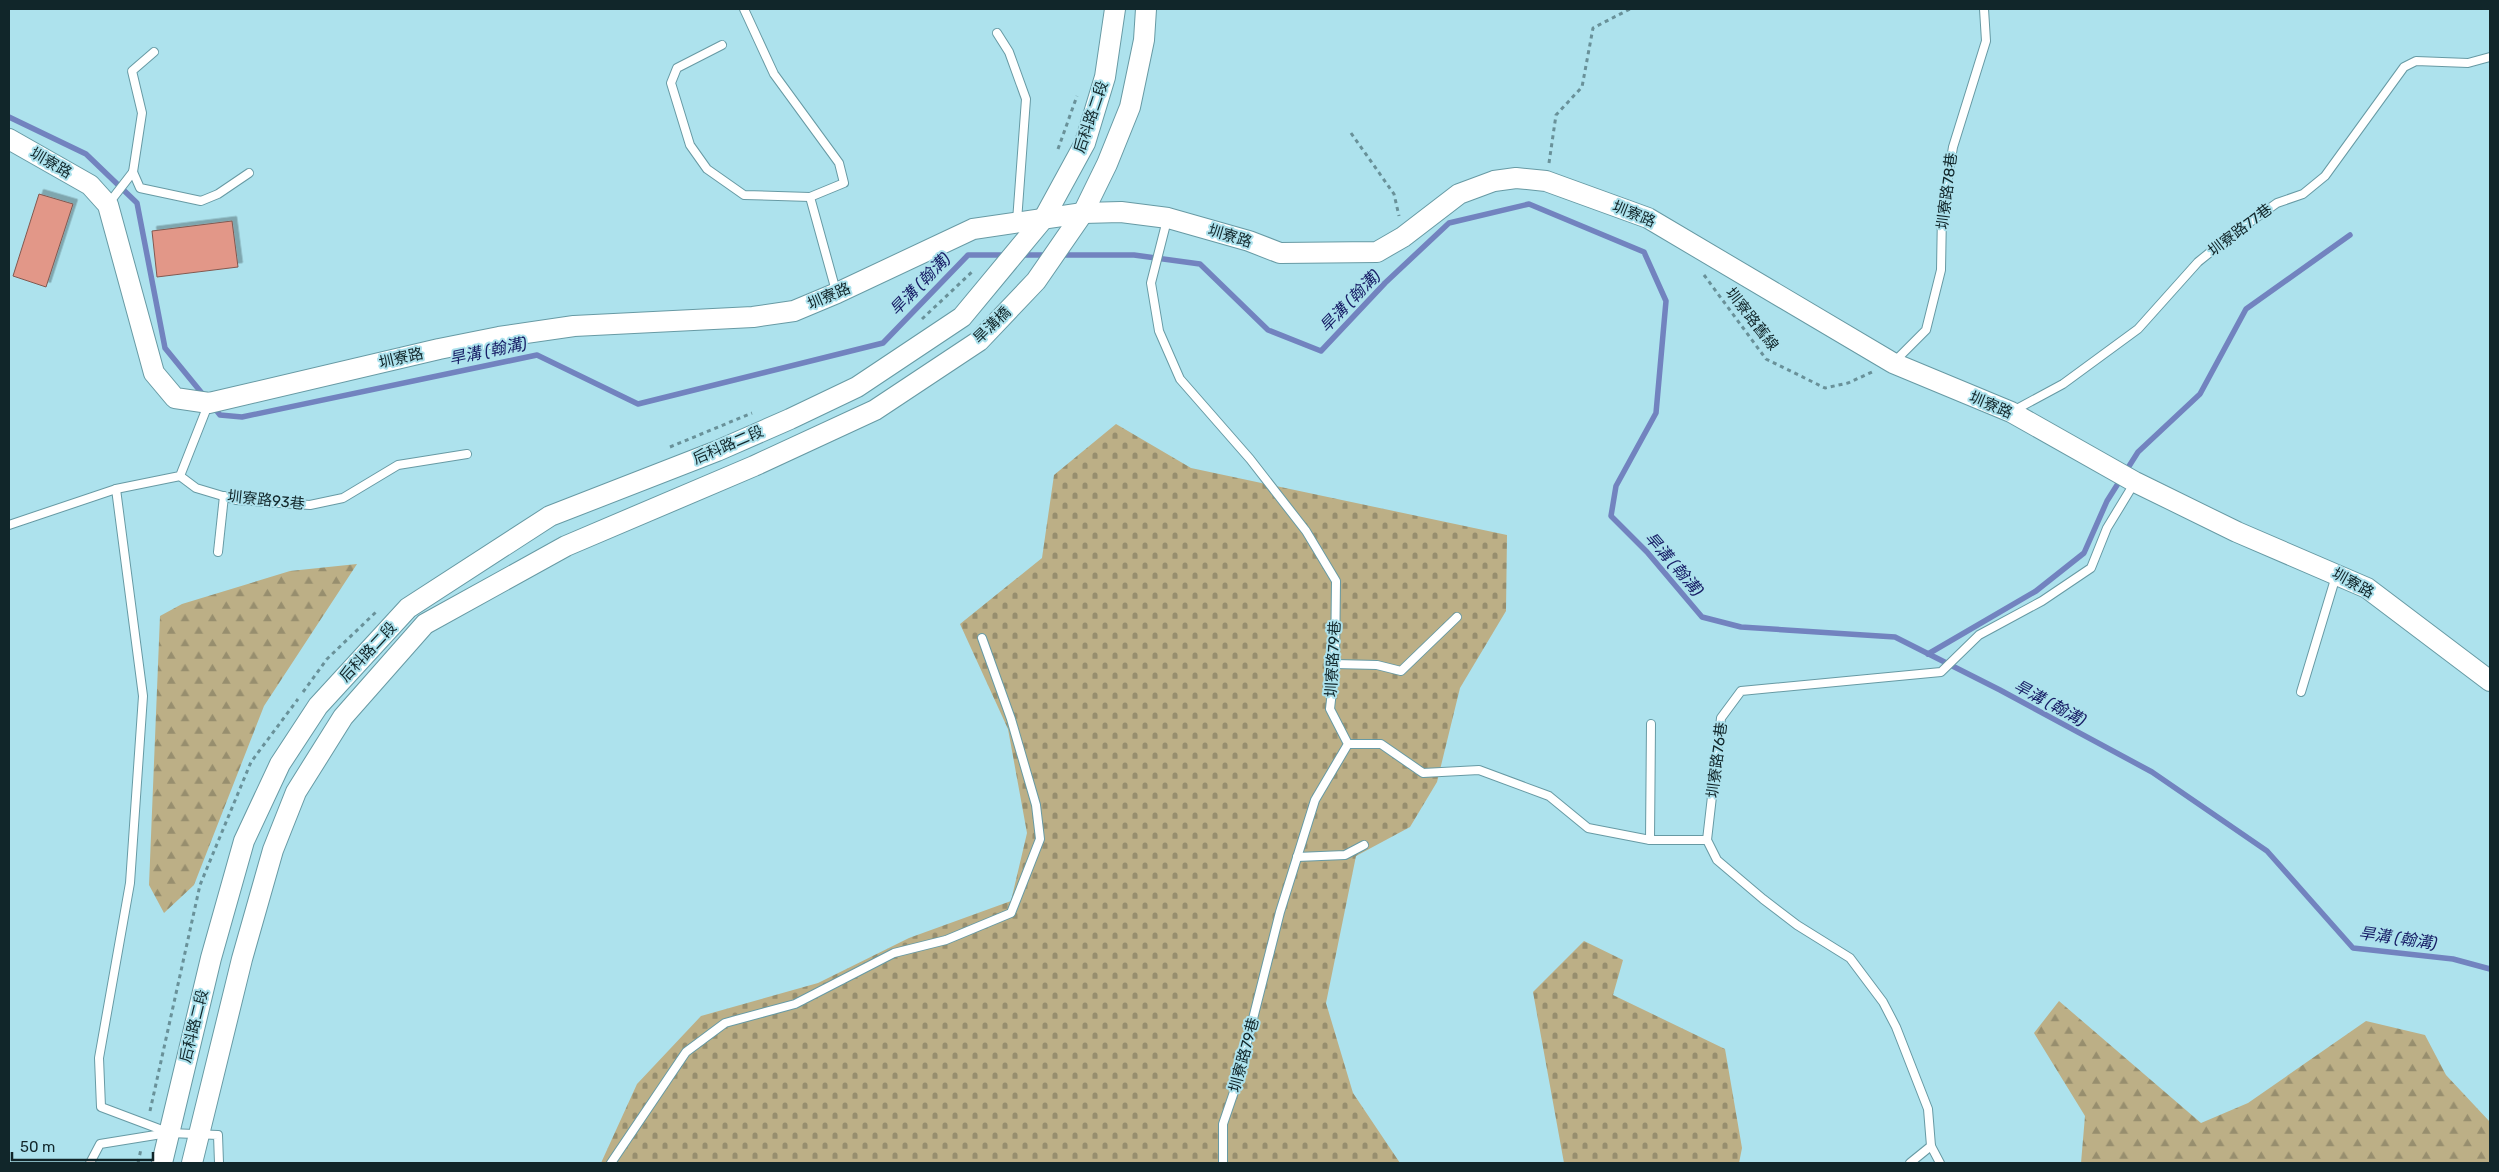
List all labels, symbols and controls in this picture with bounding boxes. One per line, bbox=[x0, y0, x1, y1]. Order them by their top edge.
street label: 后科路二段 bbox=[1070, 79, 1112, 155]
street label: 圳寮路 bbox=[27, 144, 75, 182]
street label: 圳寮路78巷 bbox=[1933, 152, 1961, 230]
street label: 圳寮路 bbox=[1610, 197, 1658, 231]
street label: 圳寮路77巷 bbox=[2204, 200, 2276, 260]
street label: 圳寮路 bbox=[1206, 221, 1254, 251]
water label: 旱溝 (翰溝) bbox=[886, 249, 955, 319]
water label: 旱溝 (翰溝) bbox=[1316, 266, 1385, 336]
street label: 圳寮路 bbox=[805, 279, 853, 313]
street label: 圳寮路舊線 bbox=[1722, 284, 1782, 354]
street label: 旱溝橋 bbox=[970, 303, 1014, 347]
water label: 旱溝 (翰溝) bbox=[447, 333, 529, 368]
street label: 圳寮路 bbox=[377, 344, 425, 372]
street label: 圳寮路 bbox=[1967, 388, 2015, 422]
street label: 后科路二段 bbox=[690, 422, 766, 468]
street label: 圳寮路93巷 bbox=[226, 487, 306, 513]
water label: 旱溝 (翰溝) bbox=[1641, 528, 1707, 600]
street label: 圳寮路 bbox=[2329, 564, 2377, 602]
street label: 后科路二段 bbox=[336, 618, 400, 686]
street label: 圳寮路79巷 bbox=[1322, 620, 1344, 698]
water label: 旱溝 (翰溝) bbox=[2011, 676, 2090, 730]
street label: 圳寮路76巷 bbox=[1703, 721, 1731, 799]
water label: 旱溝 (翰溝) bbox=[2358, 923, 2439, 953]
street label: 后科路二段 bbox=[176, 987, 212, 1065]
street label: 圳寮路79巷 bbox=[1225, 1016, 1263, 1094]
scale bar bbox=[12, 1130, 154, 1162]
text: 50 m bbox=[20, 1138, 55, 1156]

